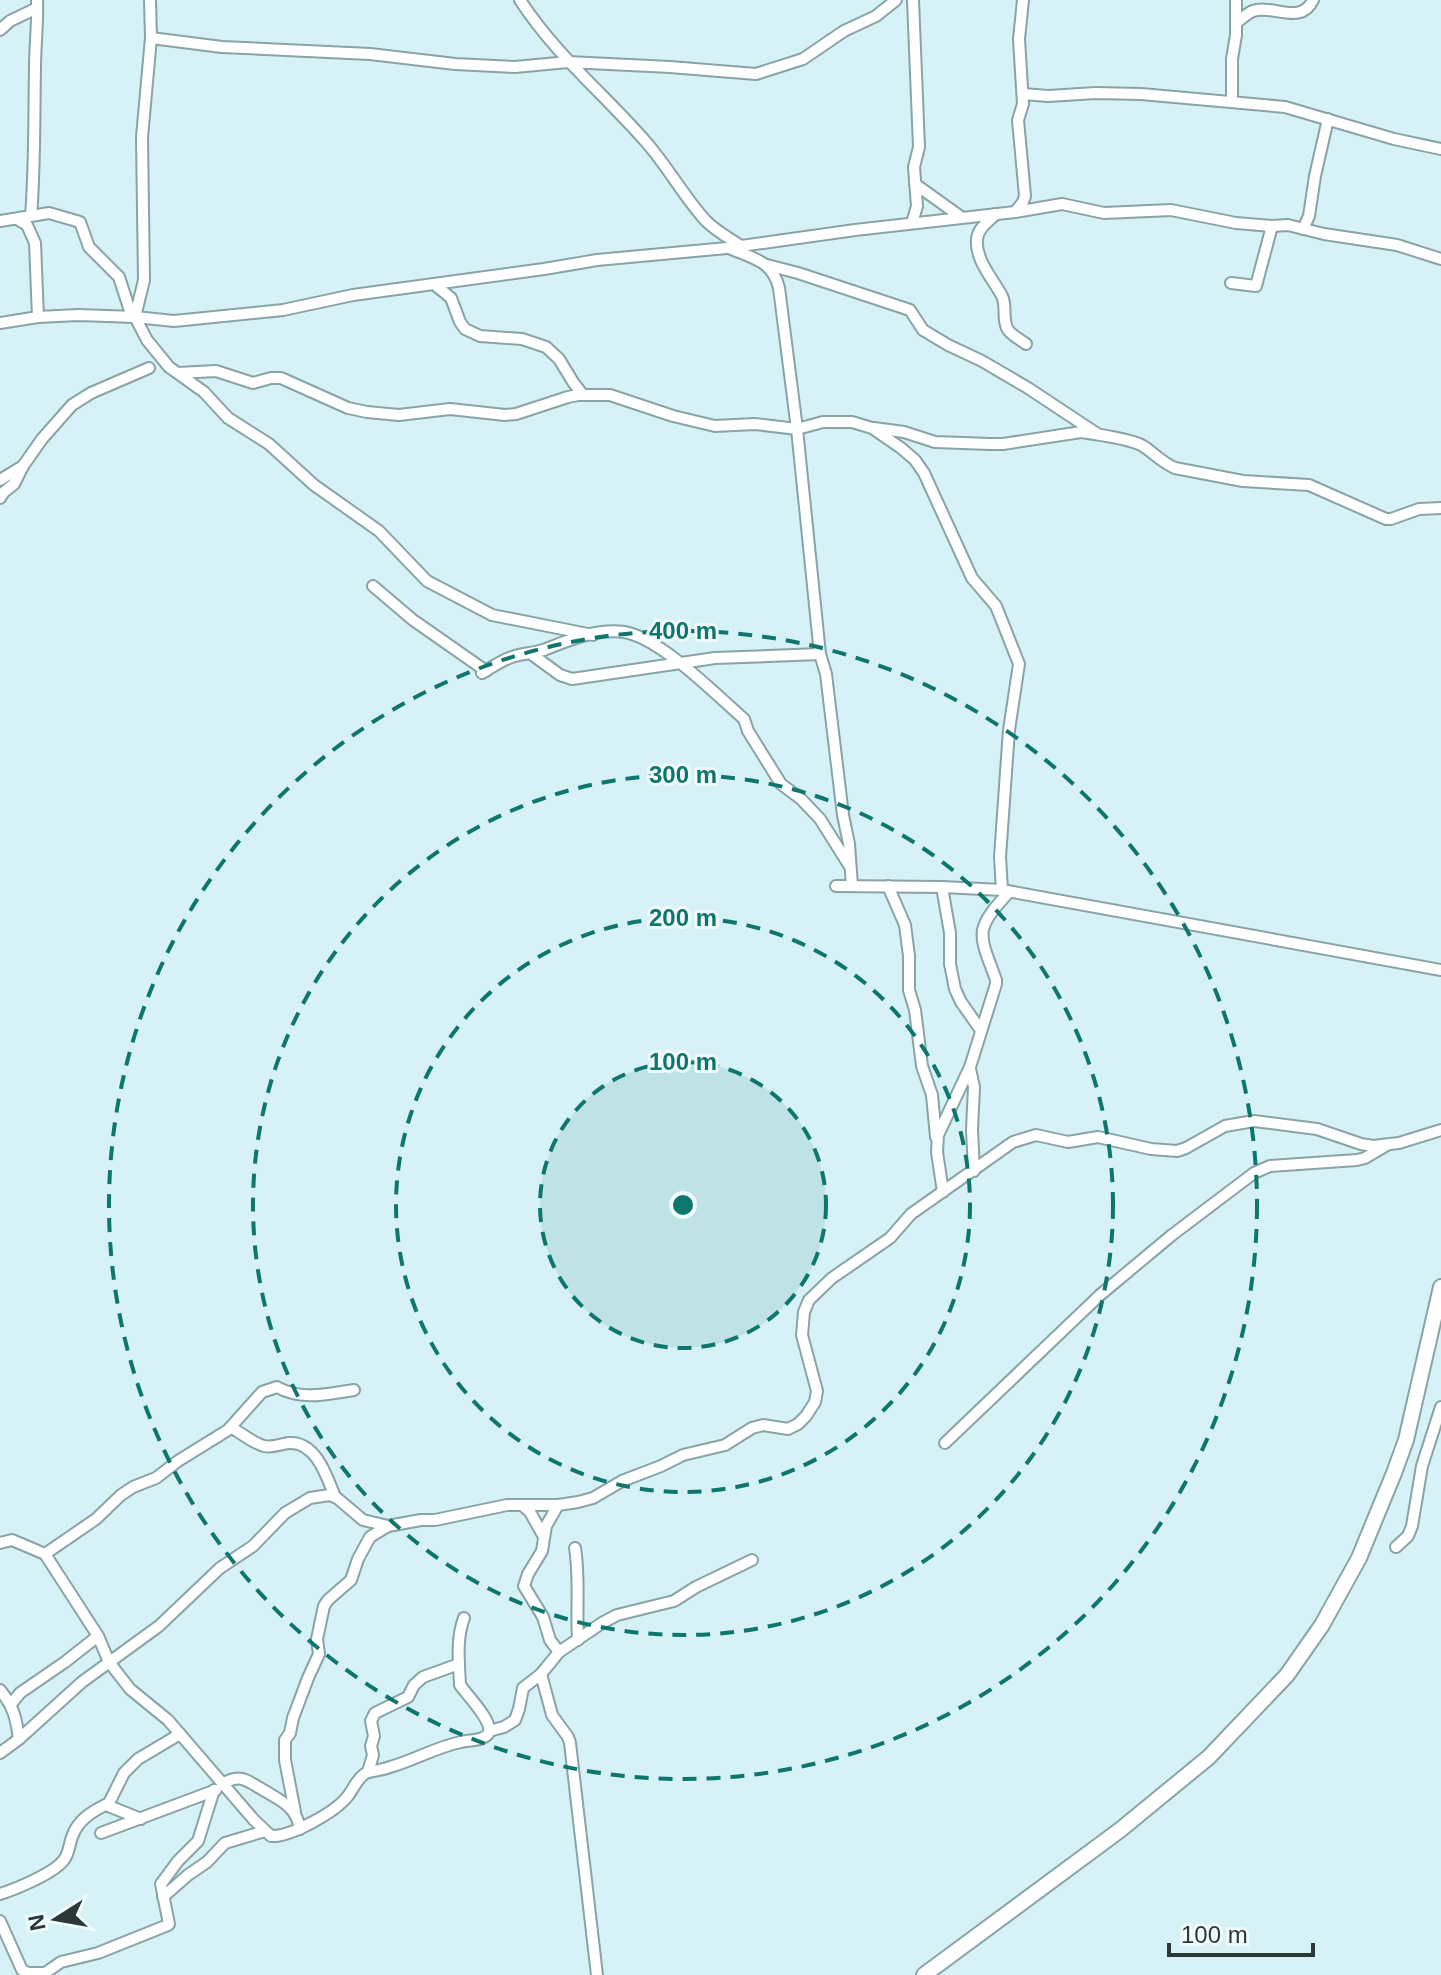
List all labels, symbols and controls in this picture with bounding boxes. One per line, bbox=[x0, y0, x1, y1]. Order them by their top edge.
text: 400 m bbox=[649, 617, 717, 644]
text: 300 m bbox=[649, 761, 717, 788]
text: 200 m bbox=[649, 904, 717, 931]
text: 100 m bbox=[649, 1048, 717, 1075]
centre of rings bbox=[669, 1191, 697, 1219]
north arrow bbox=[16, 1879, 96, 1959]
scale bar bbox=[1169, 1907, 1313, 1957]
text: N bbox=[23, 1913, 51, 1933]
text: 100 m bbox=[1181, 1921, 1248, 1948]

